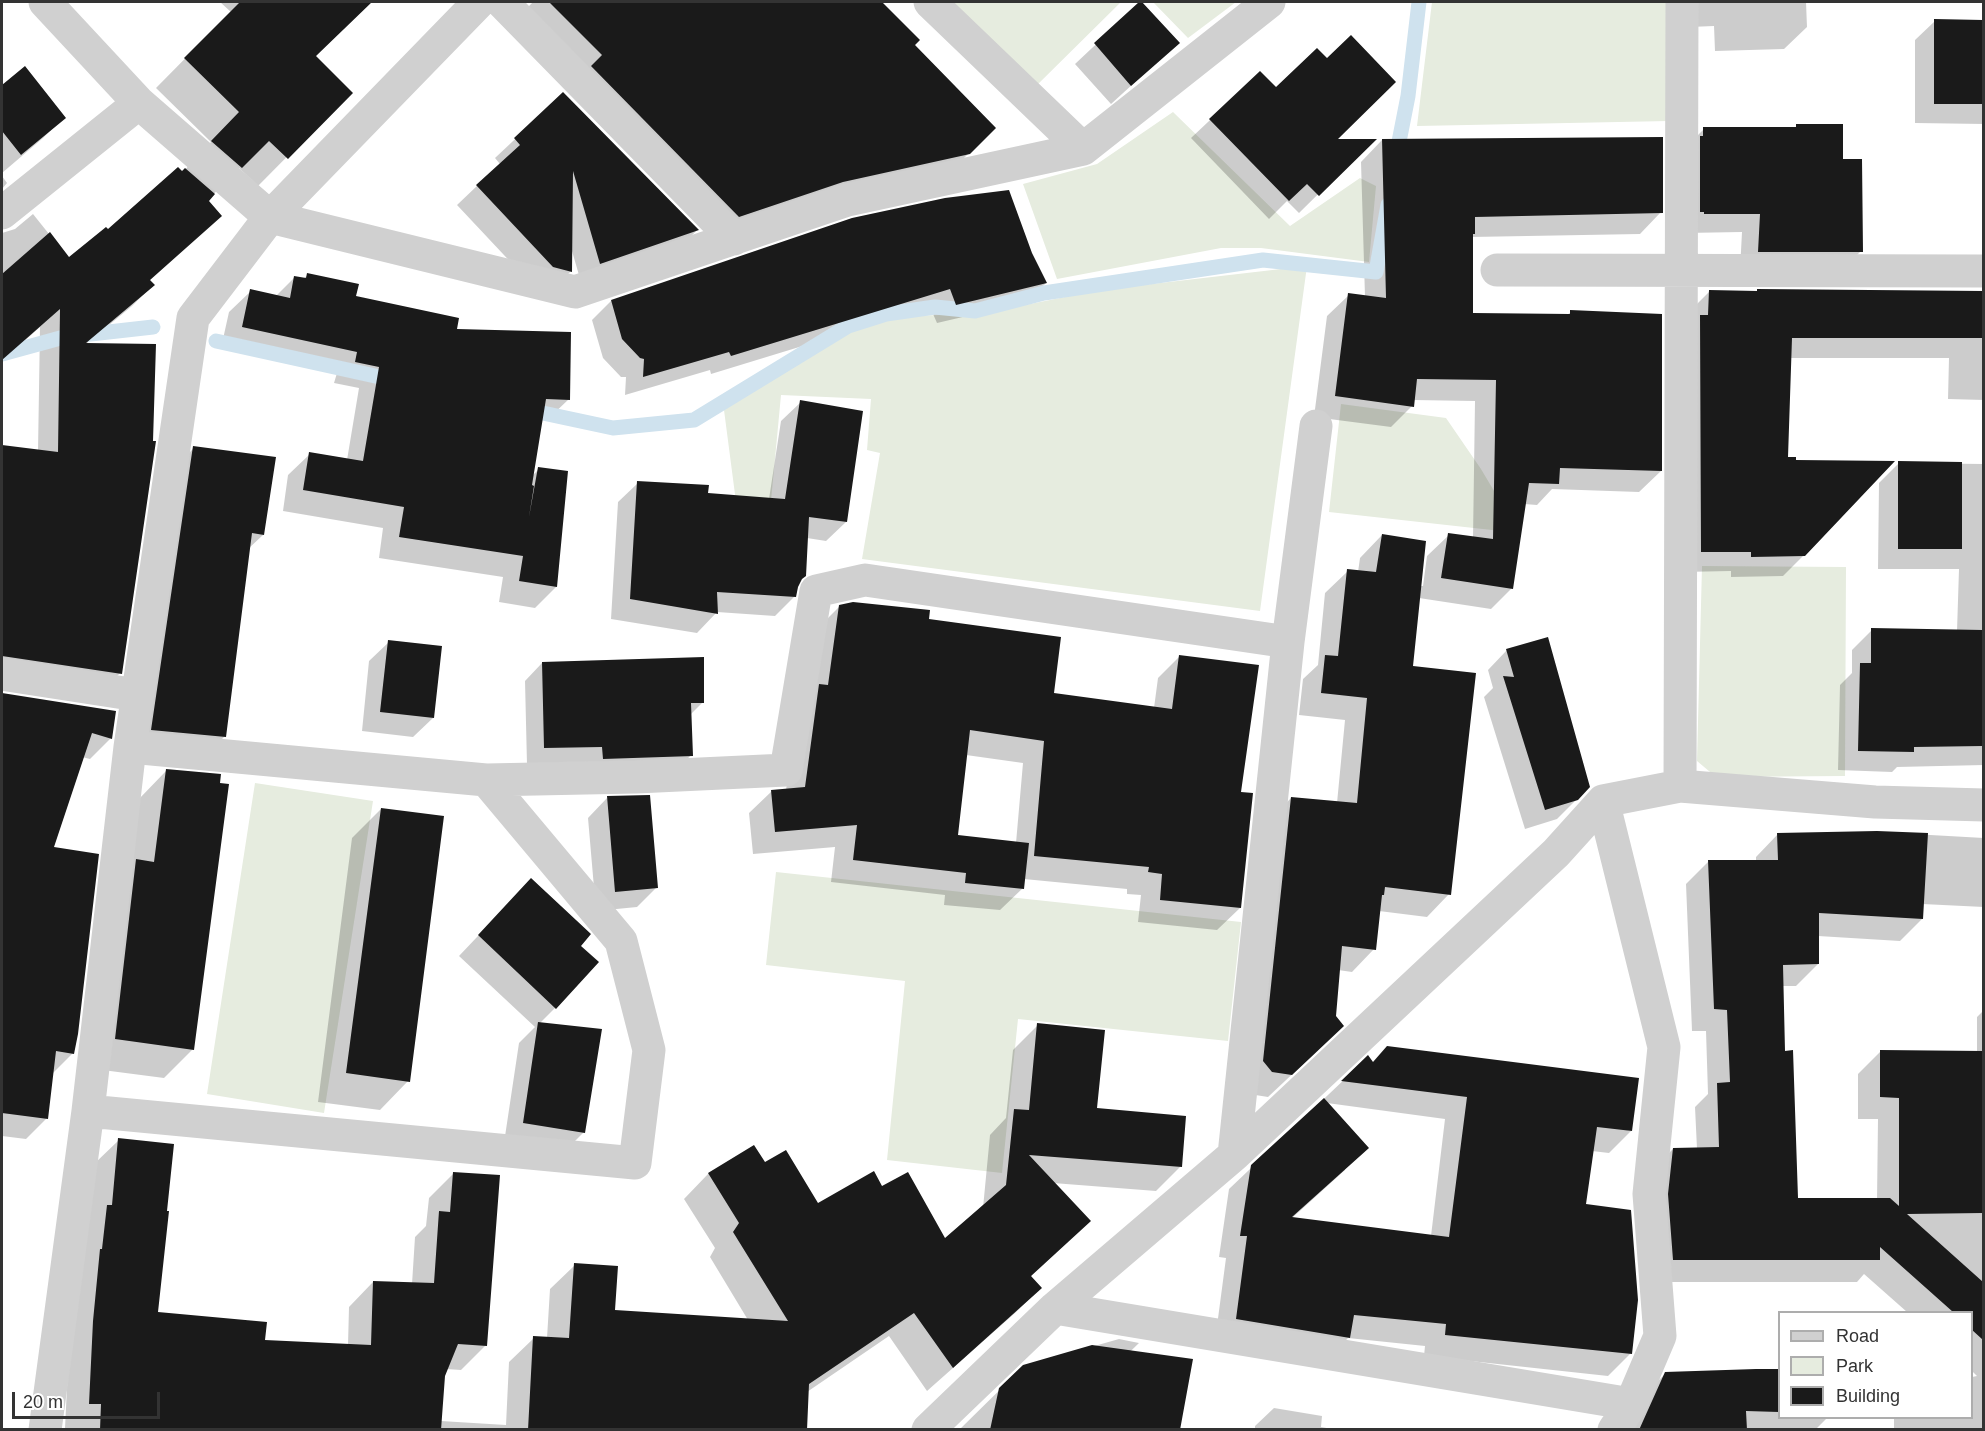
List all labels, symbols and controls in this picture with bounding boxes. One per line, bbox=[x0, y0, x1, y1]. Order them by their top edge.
legend bbox=[1778, 1311, 1973, 1419]
text: Road bbox=[1836, 1326, 1879, 1346]
text: Park bbox=[1836, 1356, 1873, 1376]
scale bar bbox=[15, 1380, 164, 1418]
text: Building bbox=[1836, 1386, 1900, 1406]
text: 20 m bbox=[23, 1392, 63, 1412]

